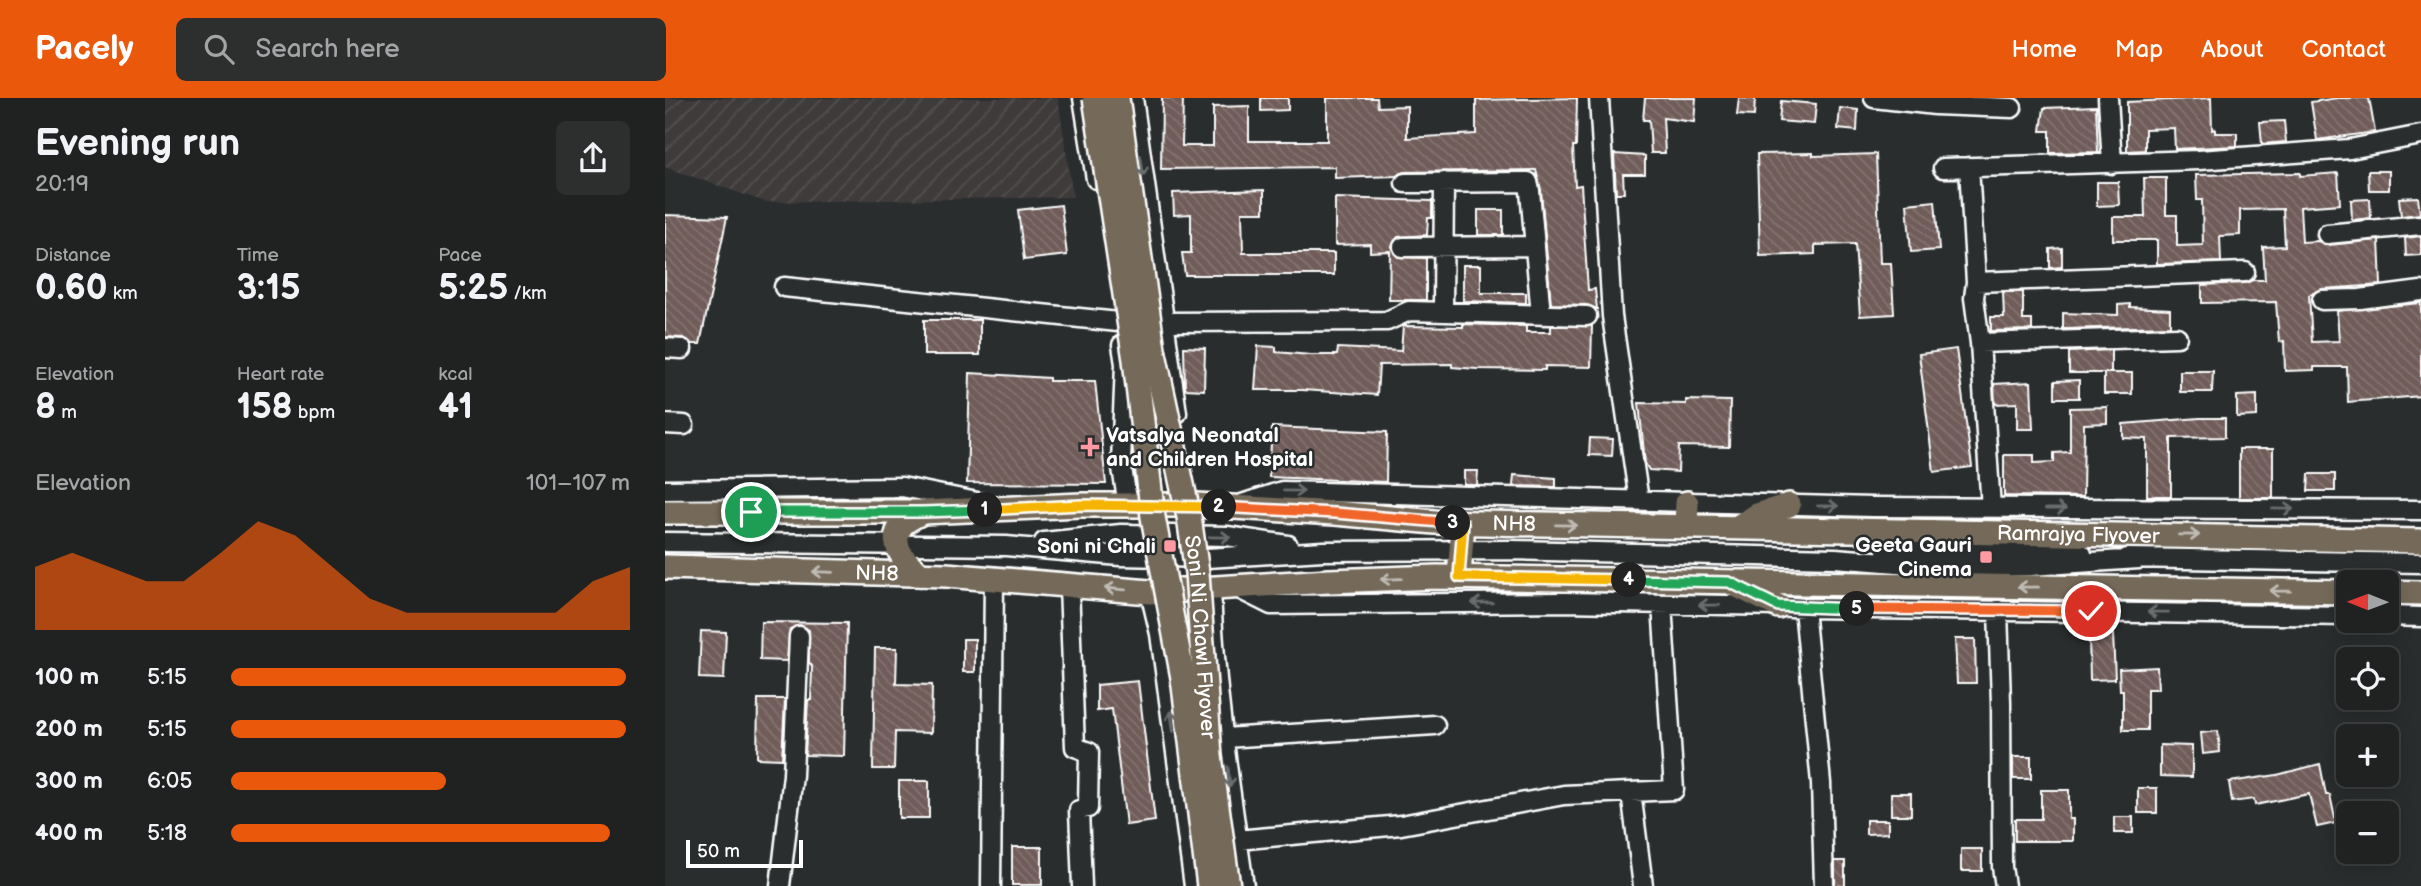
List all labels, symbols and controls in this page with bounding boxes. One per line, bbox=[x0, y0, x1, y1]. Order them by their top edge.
search box bbox=[176, 18, 666, 81]
text: Pacely bbox=[35, 29, 134, 69]
icon: search bbox=[200, 30, 238, 68]
text: Search here bbox=[256, 34, 400, 65]
text: Home bbox=[2012, 35, 2077, 64]
text: Map bbox=[2115, 35, 2163, 64]
text: About bbox=[2201, 35, 2263, 64]
text: Contact bbox=[2301, 35, 2386, 64]
text: Evening run bbox=[35, 121, 240, 166]
button: share bbox=[556, 121, 630, 195]
one-way arrow bbox=[1136, 154, 1149, 176]
text: 20:19 bbox=[35, 170, 89, 198]
text: Distance bbox=[35, 244, 111, 267]
text: Time bbox=[237, 244, 279, 267]
text: Pace bbox=[438, 244, 482, 267]
text: 0.60 bbox=[35, 267, 108, 310]
text: 3:15 bbox=[237, 267, 300, 310]
text: 5:25 bbox=[438, 267, 508, 310]
text: km bbox=[108, 282, 138, 305]
text: /km bbox=[508, 282, 547, 305]
text: Elevation bbox=[35, 363, 114, 386]
text: Heart rate bbox=[237, 363, 324, 386]
text: kcal bbox=[438, 363, 472, 386]
text: 8 bbox=[35, 386, 56, 429]
text: 158 bbox=[237, 386, 293, 429]
text: 41 bbox=[438, 386, 473, 429]
text: m bbox=[56, 401, 77, 424]
text: bpm bbox=[293, 401, 335, 424]
place label: Vatsalya Neonatal and Children Hospital bbox=[1106, 423, 1313, 472]
marker: Vatsalya Neonatal and Children Hospital bbox=[1080, 437, 1100, 457]
text: Elevation bbox=[35, 469, 131, 497]
text: 101–107 m bbox=[526, 469, 630, 497]
pin bbox=[721, 482, 781, 542]
one-way arrow bbox=[1282, 485, 1305, 498]
pin: 2 bbox=[1201, 490, 1237, 524]
pin: 1 bbox=[967, 492, 1003, 528]
icon: arrive bbox=[732, 493, 770, 531]
text: 2 bbox=[1213, 495, 1224, 518]
text: 1 bbox=[981, 498, 989, 521]
one-way arrow bbox=[1817, 499, 1840, 513]
one-way arrow bbox=[2044, 502, 2067, 516]
one-way arrow bbox=[2272, 502, 2295, 516]
pin: 3 bbox=[1435, 506, 1471, 540]
text: 3 bbox=[1447, 511, 1458, 534]
street label: NH8 bbox=[1492, 511, 1536, 537]
one-way arrow bbox=[1554, 518, 1577, 531]
street label: Ramrajya Flyover bbox=[1997, 521, 2160, 549]
one-way arrow bbox=[2178, 529, 2201, 542]
one-way arrow bbox=[1208, 530, 1231, 543]
place label: Geeta Gauri Cinema bbox=[1855, 533, 1972, 582]
place label: Soni ni Chali bbox=[1037, 534, 1156, 559]
street label: Soni Ni Chawl Flyover bbox=[1179, 534, 1221, 740]
marker: Soni ni Chali bbox=[1162, 538, 1178, 554]
marker: Geeta Gauri Cinema bbox=[1978, 549, 1994, 565]
street label: NH8 bbox=[855, 560, 899, 587]
pin: 4 bbox=[1611, 562, 1647, 598]
one-way arrow bbox=[812, 565, 835, 578]
text: 4 bbox=[1623, 568, 1634, 591]
north arrow bbox=[2336, 570, 2399, 634]
map controls bbox=[2336, 570, 2399, 864]
one-way arrow bbox=[1380, 572, 1403, 585]
one-way arrow bbox=[2017, 580, 2040, 593]
pin bbox=[2061, 581, 2121, 641]
one-way arrow bbox=[1105, 582, 1127, 595]
one-way arrow bbox=[2269, 584, 2292, 597]
pin: 5 bbox=[1839, 592, 1875, 626]
icon: check bbox=[2072, 592, 2110, 630]
one-way arrow bbox=[1470, 596, 1493, 610]
text: 5 bbox=[1851, 597, 1862, 620]
one-way arrow bbox=[1698, 598, 1721, 611]
one-way arrow bbox=[2147, 606, 2170, 619]
button: locate bbox=[2336, 647, 2399, 710]
text: 100 m bbox=[35, 663, 99, 691]
text: 5:15 bbox=[147, 663, 187, 691]
one-way arrow bbox=[1165, 710, 1178, 733]
text: 200 m bbox=[35, 715, 103, 743]
text: 5:15 bbox=[147, 715, 187, 743]
button: + bbox=[2336, 724, 2399, 787]
one-way arrow bbox=[1222, 765, 1235, 788]
text: 300 m bbox=[35, 767, 103, 795]
text: 6:05 bbox=[147, 767, 192, 795]
button: − bbox=[2336, 801, 2399, 864]
text: 400 m bbox=[35, 819, 103, 847]
text: 5:18 bbox=[147, 819, 187, 847]
scale bar bbox=[686, 837, 803, 869]
text: 50 m bbox=[697, 840, 740, 863]

